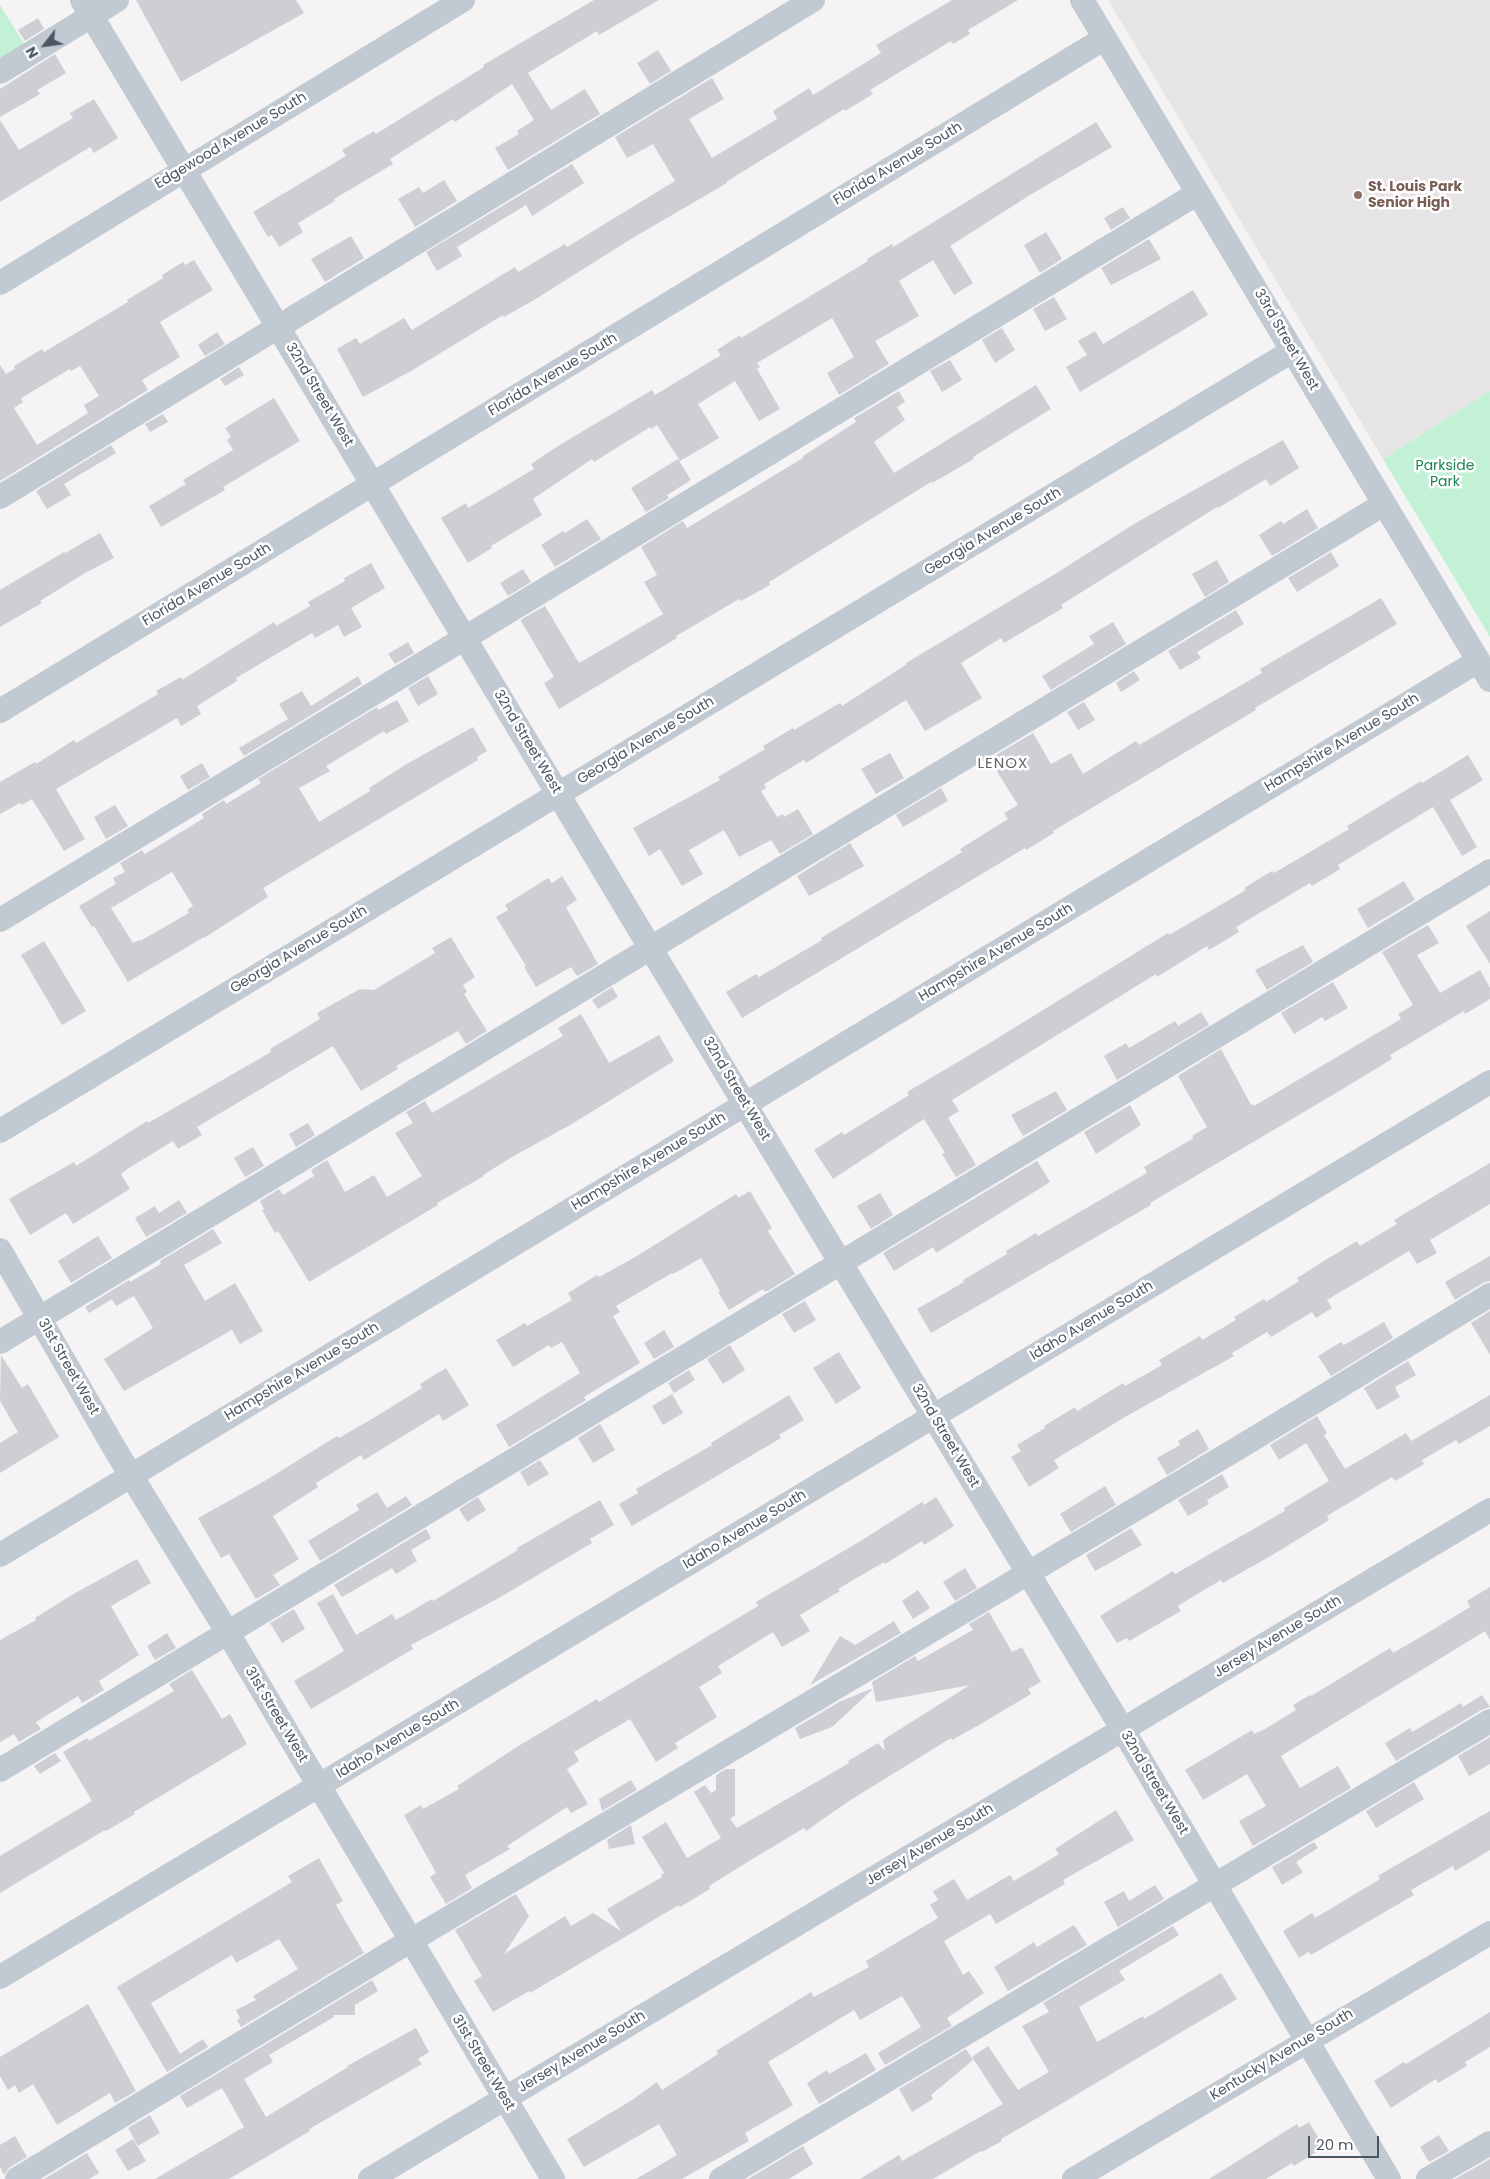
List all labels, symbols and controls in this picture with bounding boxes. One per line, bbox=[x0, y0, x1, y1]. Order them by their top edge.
north arrow bbox=[20, 20, 70, 70]
text: N bbox=[21, 43, 43, 62]
street label: Edgewood Avenue South bbox=[152, 89, 310, 193]
street label: Florida Avenue South bbox=[831, 119, 965, 209]
place label: St. Louis Park Senior High bbox=[1368, 179, 1462, 212]
marker: St. Louis Park Senior High bbox=[1352, 189, 1364, 201]
street label: 33rd Street West bbox=[1250, 286, 1322, 394]
street label: Florida Avenue South bbox=[486, 330, 620, 420]
street label: 32nd Street West bbox=[281, 340, 357, 450]
park label: Parkside Park bbox=[1416, 458, 1474, 491]
street label: Georgia Avenue South bbox=[922, 485, 1064, 579]
street label: Florida Avenue South bbox=[140, 540, 274, 630]
street label: 32nd Street West bbox=[489, 687, 565, 797]
street label: Hampshire Avenue South bbox=[1262, 690, 1422, 796]
street label: Georgia Avenue South bbox=[575, 694, 717, 788]
district label: LENOX bbox=[977, 755, 1029, 773]
street label: Hampshire Avenue South bbox=[916, 900, 1076, 1006]
street label: Georgia Avenue South bbox=[228, 903, 370, 997]
street label: 32nd Street West bbox=[698, 1034, 774, 1144]
street label: Hampshire Avenue South bbox=[569, 1109, 729, 1215]
street label: Idaho Avenue South bbox=[1027, 1278, 1157, 1364]
street label: 31st Street West bbox=[34, 1316, 102, 1418]
street label: Hampshire Avenue South bbox=[222, 1319, 382, 1425]
street label: 32nd Street West bbox=[907, 1381, 983, 1491]
street label: Idaho Avenue South bbox=[680, 1487, 810, 1573]
street label: Jersey Avenue South bbox=[1211, 1592, 1345, 1682]
street label: 31st Street West bbox=[241, 1664, 311, 1766]
street label: Idaho Avenue South bbox=[333, 1696, 463, 1782]
street label: 32nd Street West bbox=[1116, 1728, 1192, 1838]
street label: Jersey Avenue South bbox=[863, 1800, 997, 1890]
street label: Kentucky Avenue South bbox=[1207, 2006, 1357, 2104]
street label: Jersey Avenue South bbox=[515, 2007, 649, 2097]
street label: 31st Street West bbox=[448, 2012, 518, 2114]
scale bar bbox=[1310, 2126, 1381, 2158]
text: 20 m bbox=[1316, 2134, 1354, 2155]

